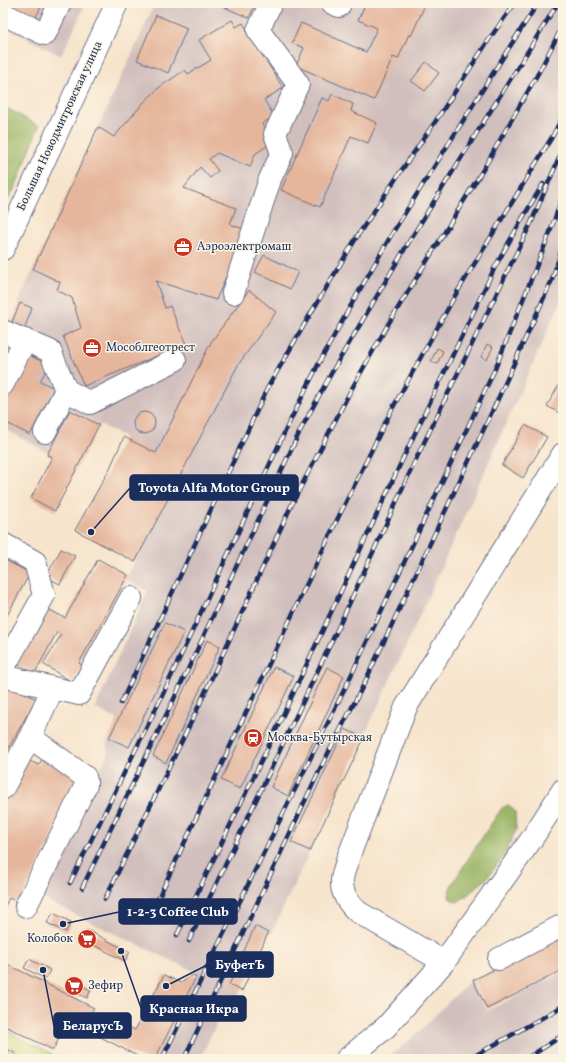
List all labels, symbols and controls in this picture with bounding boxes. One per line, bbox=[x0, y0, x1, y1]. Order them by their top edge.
street label: Большая Новодмитровская улица bbox=[14, 38, 106, 214]
office icon: Аэроэлектромаш bbox=[172, 236, 194, 258]
place label: Аэроэлектромаш bbox=[197, 239, 292, 255]
office icon: Мособлгеотрест bbox=[81, 337, 103, 359]
place label: Мособлгеотрест bbox=[106, 340, 195, 356]
callout: Toyota Alfa Motor Group bbox=[130, 475, 298, 500]
text: Toyota Alfa Motor Group bbox=[138, 480, 290, 498]
station icon: Москва-Бутырская bbox=[242, 727, 264, 749]
place label: Москва-Бутырская bbox=[267, 730, 372, 746]
callout: 1-2-3 Coffee Club bbox=[119, 899, 237, 924]
text: 1-2-3 Coffee Club bbox=[127, 904, 229, 922]
supermarket icon: Колобок bbox=[76, 928, 98, 950]
place label: Колобок bbox=[27, 931, 74, 947]
callout: БуфетЪ bbox=[207, 952, 273, 977]
text: БуфетЪ bbox=[215, 957, 265, 975]
supermarket icon: Зефир bbox=[63, 975, 85, 997]
place label: Зефир bbox=[88, 978, 123, 994]
callout: Красная Икра bbox=[141, 996, 246, 1021]
text: Красная Икра bbox=[149, 1001, 239, 1019]
callout: БеларусЪ bbox=[54, 1013, 131, 1038]
text: БеларусЪ bbox=[63, 1018, 123, 1036]

